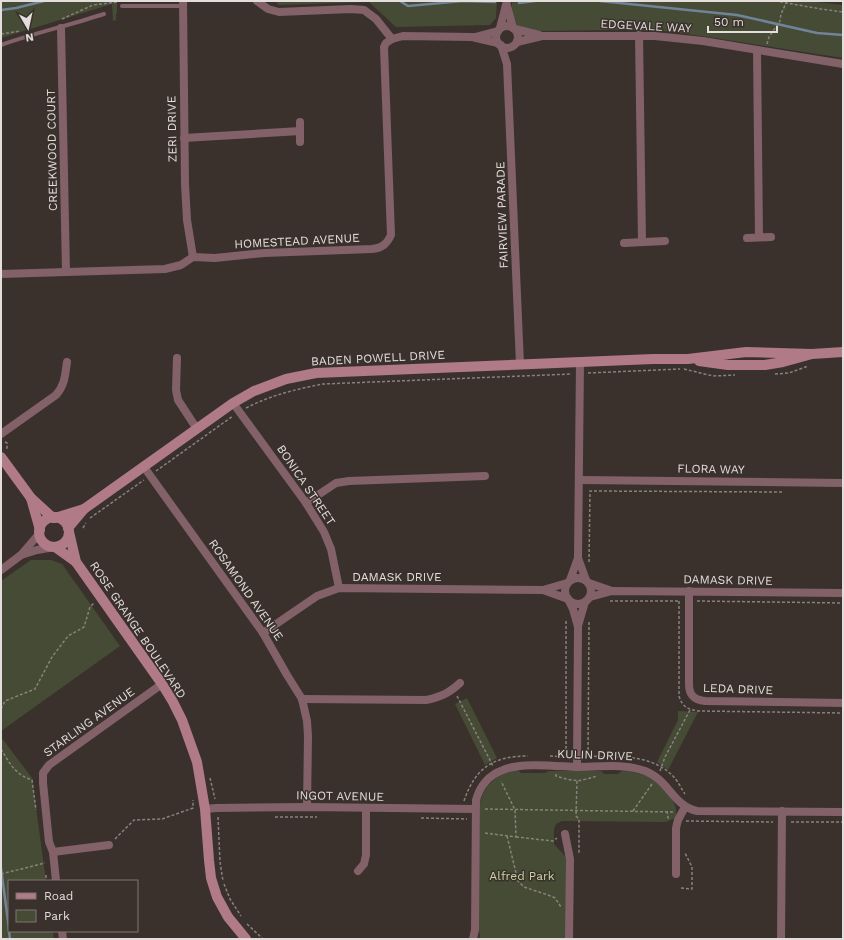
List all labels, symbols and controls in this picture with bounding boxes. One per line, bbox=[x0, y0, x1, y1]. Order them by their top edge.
north arrow bbox=[8, 8, 48, 48]
scale bar bbox=[708, 8, 777, 34]
text: 50 m bbox=[714, 15, 744, 29]
street label: EDGEVALE WAY bbox=[600, 17, 692, 35]
text: N bbox=[24, 30, 35, 44]
street label: CREEKWOOD COURT bbox=[44, 89, 60, 211]
street label: ZERI DRIVE bbox=[164, 95, 180, 162]
street label: FAIRVIEW PARADE bbox=[493, 161, 511, 269]
street label: HOMESTEAD AVENUE bbox=[234, 231, 360, 251]
street label: BADEN POWELL DRIVE bbox=[311, 347, 446, 368]
street label: BONICA STREET bbox=[274, 442, 338, 528]
street label: FLORA WAY bbox=[677, 461, 745, 477]
street label: ROSAMOND AVENUE bbox=[206, 537, 286, 644]
street label: ROSE GRANGE BOULEVARD bbox=[87, 559, 189, 701]
street label: DAMASK DRIVE bbox=[352, 570, 442, 584]
street label: DAMASK DRIVE bbox=[683, 572, 773, 588]
street label: LEDA DRIVE bbox=[703, 681, 774, 697]
street label: STARLING AVENUE bbox=[41, 684, 137, 760]
street label: KULIN DRIVE bbox=[557, 747, 633, 763]
street label: INGOT AVENUE bbox=[296, 788, 384, 804]
park label: Alfred Park bbox=[489, 869, 555, 883]
legend bbox=[8, 880, 138, 932]
text: Road bbox=[44, 889, 73, 903]
text: Park bbox=[44, 909, 70, 923]

